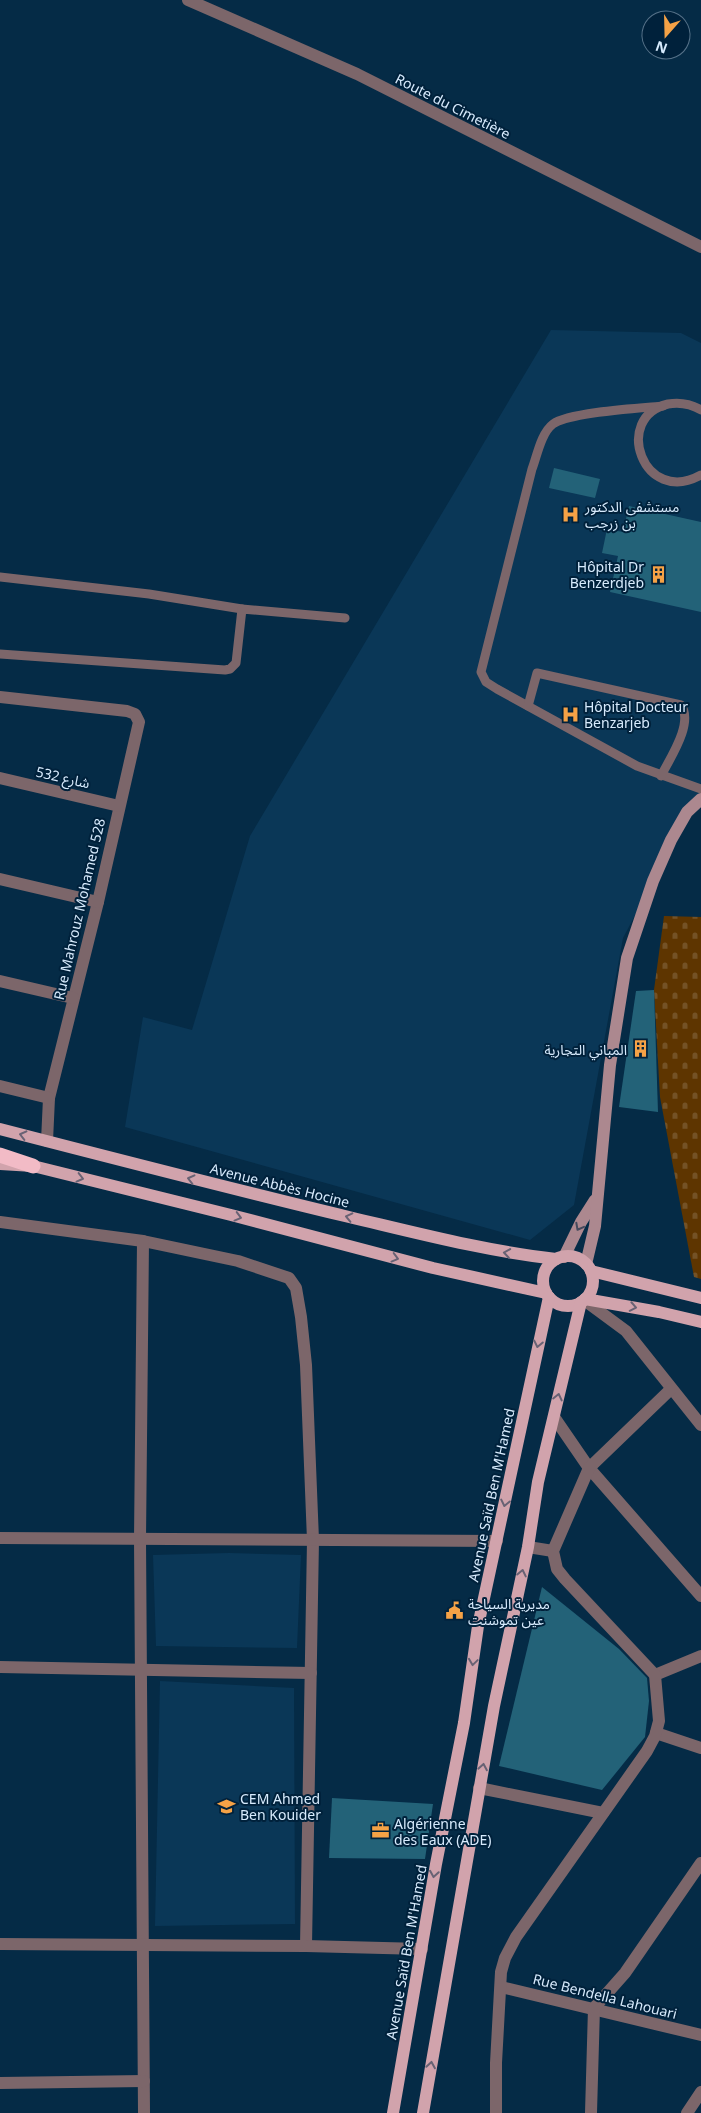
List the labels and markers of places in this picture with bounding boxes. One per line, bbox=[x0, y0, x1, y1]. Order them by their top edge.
place label: مستشفى الدكتور بن زرجب bbox=[584, 497, 679, 532]
hospital icon: مستشفى الدكتور بن زرجب bbox=[561, 504, 581, 524]
place label: Hôpital Dr Benzerdjeb bbox=[570, 557, 644, 592]
building icon: Hôpital Dr Benzerdjeb bbox=[648, 564, 668, 584]
place label: Hôpital Docteur Benzarjeb bbox=[584, 697, 688, 732]
hospital icon: Hôpital Docteur Benzarjeb bbox=[560, 704, 580, 724]
building icon: المباني التجارية bbox=[631, 1039, 651, 1059]
place label: المباني التجارية bbox=[544, 1040, 627, 1061]
place label: مديرية السياحة عين تموشنت bbox=[468, 1594, 550, 1629]
public building icon: مديرية السياحة عين تموشنت bbox=[444, 1601, 464, 1621]
place label: CEM Ahmed Ben Kouider bbox=[240, 1789, 321, 1824]
school or university icon: CEM Ahmed Ben Kouider bbox=[216, 1796, 236, 1816]
place label: Algérienne des Eaux (ADE) bbox=[394, 1814, 492, 1849]
office icon: Algérienne des Eaux (ADE) bbox=[370, 1821, 390, 1841]

